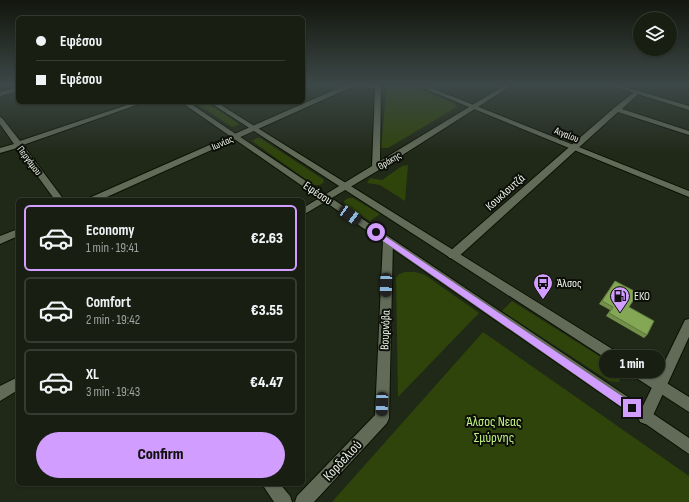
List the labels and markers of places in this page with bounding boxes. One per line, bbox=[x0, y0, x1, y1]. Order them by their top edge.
bus stop icon: Άλσος bbox=[532, 272, 554, 300]
place label: Άλσος bbox=[557, 276, 582, 291]
fuel station icon: ΕΚΟ bbox=[609, 285, 631, 313]
place label: ΕΚΟ bbox=[634, 289, 650, 304]

